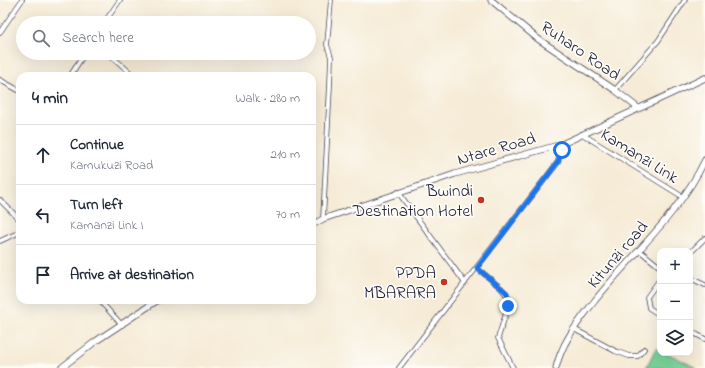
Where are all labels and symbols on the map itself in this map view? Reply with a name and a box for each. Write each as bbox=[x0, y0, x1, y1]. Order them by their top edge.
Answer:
street label: Ruharo Road bbox=[535, 15, 626, 87]
street label: Kamanzi Link bbox=[595, 122, 684, 190]
street label: Ntare Road bbox=[454, 126, 539, 173]
route start bbox=[553, 141, 571, 159]
place label: Bwindi Destination Hotel bbox=[352, 179, 473, 224]
marker: Bwindi Destination Hotel bbox=[476, 195, 486, 205]
street label: Kitunzi road bbox=[582, 215, 655, 294]
place label: PPDA MBARARA bbox=[364, 261, 436, 306]
marker: PPDA MBARARA bbox=[439, 277, 449, 287]
route end bbox=[499, 297, 517, 315]

